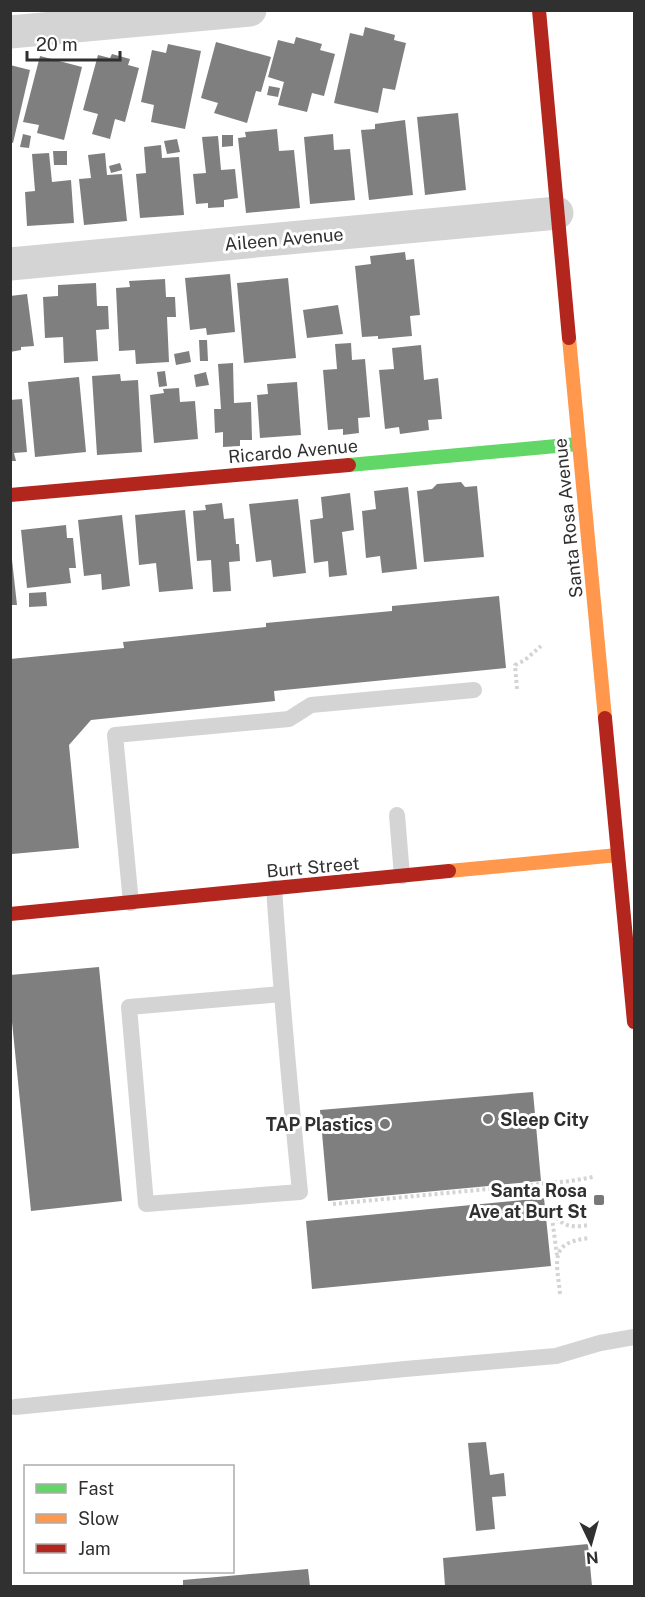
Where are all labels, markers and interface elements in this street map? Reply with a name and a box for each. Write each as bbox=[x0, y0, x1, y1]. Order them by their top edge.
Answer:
scale bar bbox=[27, 24, 120, 62]
text: 20 m bbox=[36, 34, 78, 55]
street label: Aileen Avenue bbox=[224, 223, 344, 255]
street label: Ricardo Avenue bbox=[227, 435, 359, 467]
street label: Santa Rosa Avenue bbox=[549, 437, 587, 599]
street label: Burt Street bbox=[266, 852, 360, 882]
place label: Sleep City bbox=[500, 1109, 589, 1130]
marker: Sleep City bbox=[481, 1112, 495, 1126]
place label: TAP Plastics bbox=[266, 1114, 373, 1135]
marker: TAP Plastics bbox=[378, 1117, 392, 1131]
place label: Santa Rosa Ave at Burt St bbox=[469, 1180, 587, 1222]
marker: Santa Rosa Ave at Burt St bbox=[592, 1193, 606, 1207]
legend bbox=[24, 1465, 234, 1573]
text: Fast bbox=[78, 1478, 114, 1499]
text: Slow bbox=[78, 1508, 119, 1529]
north arrow bbox=[561, 1513, 621, 1573]
text: Jam bbox=[78, 1538, 111, 1559]
text: N bbox=[585, 1547, 599, 1567]

